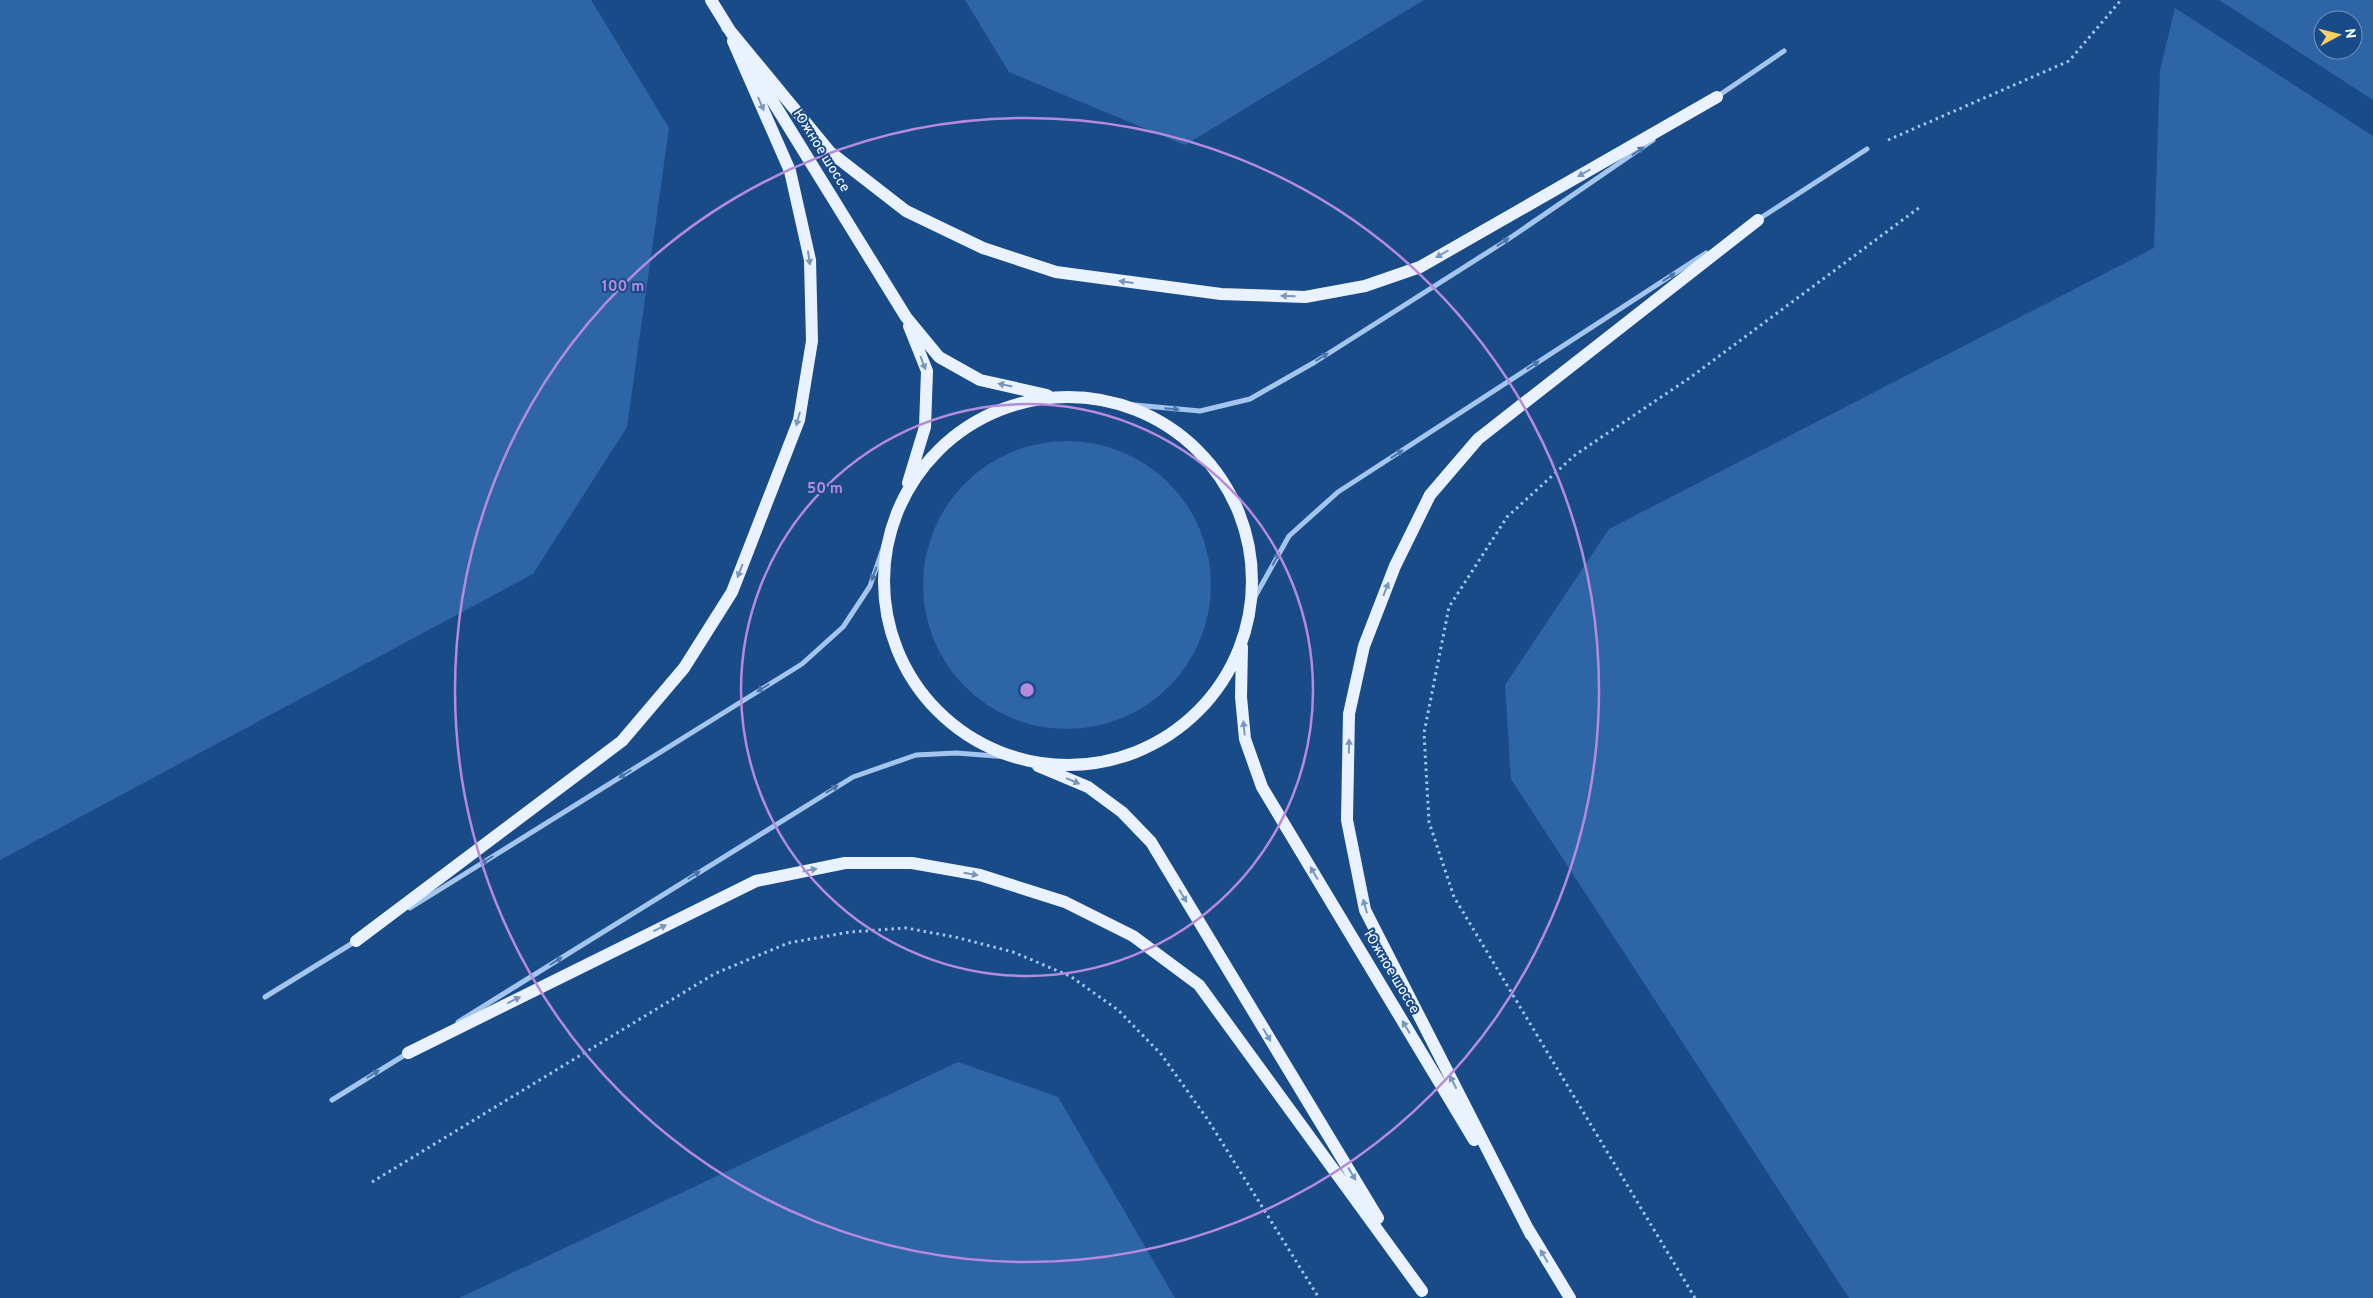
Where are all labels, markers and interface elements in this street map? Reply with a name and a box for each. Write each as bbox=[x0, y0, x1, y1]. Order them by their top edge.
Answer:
north arrow bbox=[2313, 10, 2363, 60]
text: N bbox=[2340, 28, 2358, 40]
one-way arrow bbox=[757, 97, 765, 111]
street label: Южное шоссе bbox=[789, 106, 853, 196]
one-way arrow bbox=[1631, 146, 1645, 155]
one-way arrow bbox=[1576, 169, 1591, 177]
one-way arrow bbox=[1497, 237, 1510, 246]
one-way arrow bbox=[1436, 249, 1449, 258]
one-way arrow bbox=[805, 250, 813, 266]
one-way arrow bbox=[1663, 272, 1676, 282]
text: 100 m bbox=[602, 278, 644, 297]
one-way arrow bbox=[1118, 278, 1134, 286]
one-way arrow bbox=[1279, 292, 1295, 300]
one-way arrow bbox=[1316, 352, 1329, 362]
one-way arrow bbox=[920, 355, 927, 370]
one-way arrow bbox=[1526, 361, 1540, 370]
one-way arrow bbox=[998, 381, 1013, 389]
one-way arrow bbox=[1165, 405, 1181, 413]
one-way arrow bbox=[794, 412, 802, 427]
one-way arrow bbox=[1390, 449, 1403, 458]
text: 50 m bbox=[807, 480, 843, 499]
one-way arrow bbox=[1272, 552, 1280, 567]
one-way arrow bbox=[736, 564, 744, 579]
one-way arrow bbox=[870, 567, 877, 582]
one-way arrow bbox=[1382, 581, 1390, 596]
centre of rings bbox=[1018, 681, 1036, 699]
one-way arrow bbox=[756, 684, 769, 693]
one-way arrow bbox=[1240, 719, 1248, 735]
one-way arrow bbox=[1345, 737, 1353, 753]
one-way arrow bbox=[618, 769, 631, 779]
one-way arrow bbox=[1066, 778, 1080, 786]
one-way arrow bbox=[825, 785, 839, 794]
one-way arrow bbox=[480, 855, 493, 864]
one-way arrow bbox=[803, 866, 819, 874]
one-way arrow bbox=[1309, 866, 1318, 879]
one-way arrow bbox=[963, 870, 979, 878]
one-way arrow bbox=[687, 871, 701, 880]
one-way arrow bbox=[1179, 890, 1188, 903]
one-way arrow bbox=[1361, 898, 1369, 914]
one-way arrow bbox=[653, 924, 667, 932]
street label: Южное шоссе bbox=[1359, 927, 1423, 1017]
one-way arrow bbox=[549, 956, 563, 966]
one-way arrow bbox=[507, 996, 521, 1004]
one-way arrow bbox=[1402, 1021, 1411, 1034]
one-way arrow bbox=[1263, 1029, 1272, 1042]
one-way arrow bbox=[367, 1070, 380, 1079]
one-way arrow bbox=[1449, 1075, 1457, 1090]
one-way arrow bbox=[1347, 1168, 1356, 1181]
one-way arrow bbox=[1540, 1250, 1549, 1263]

